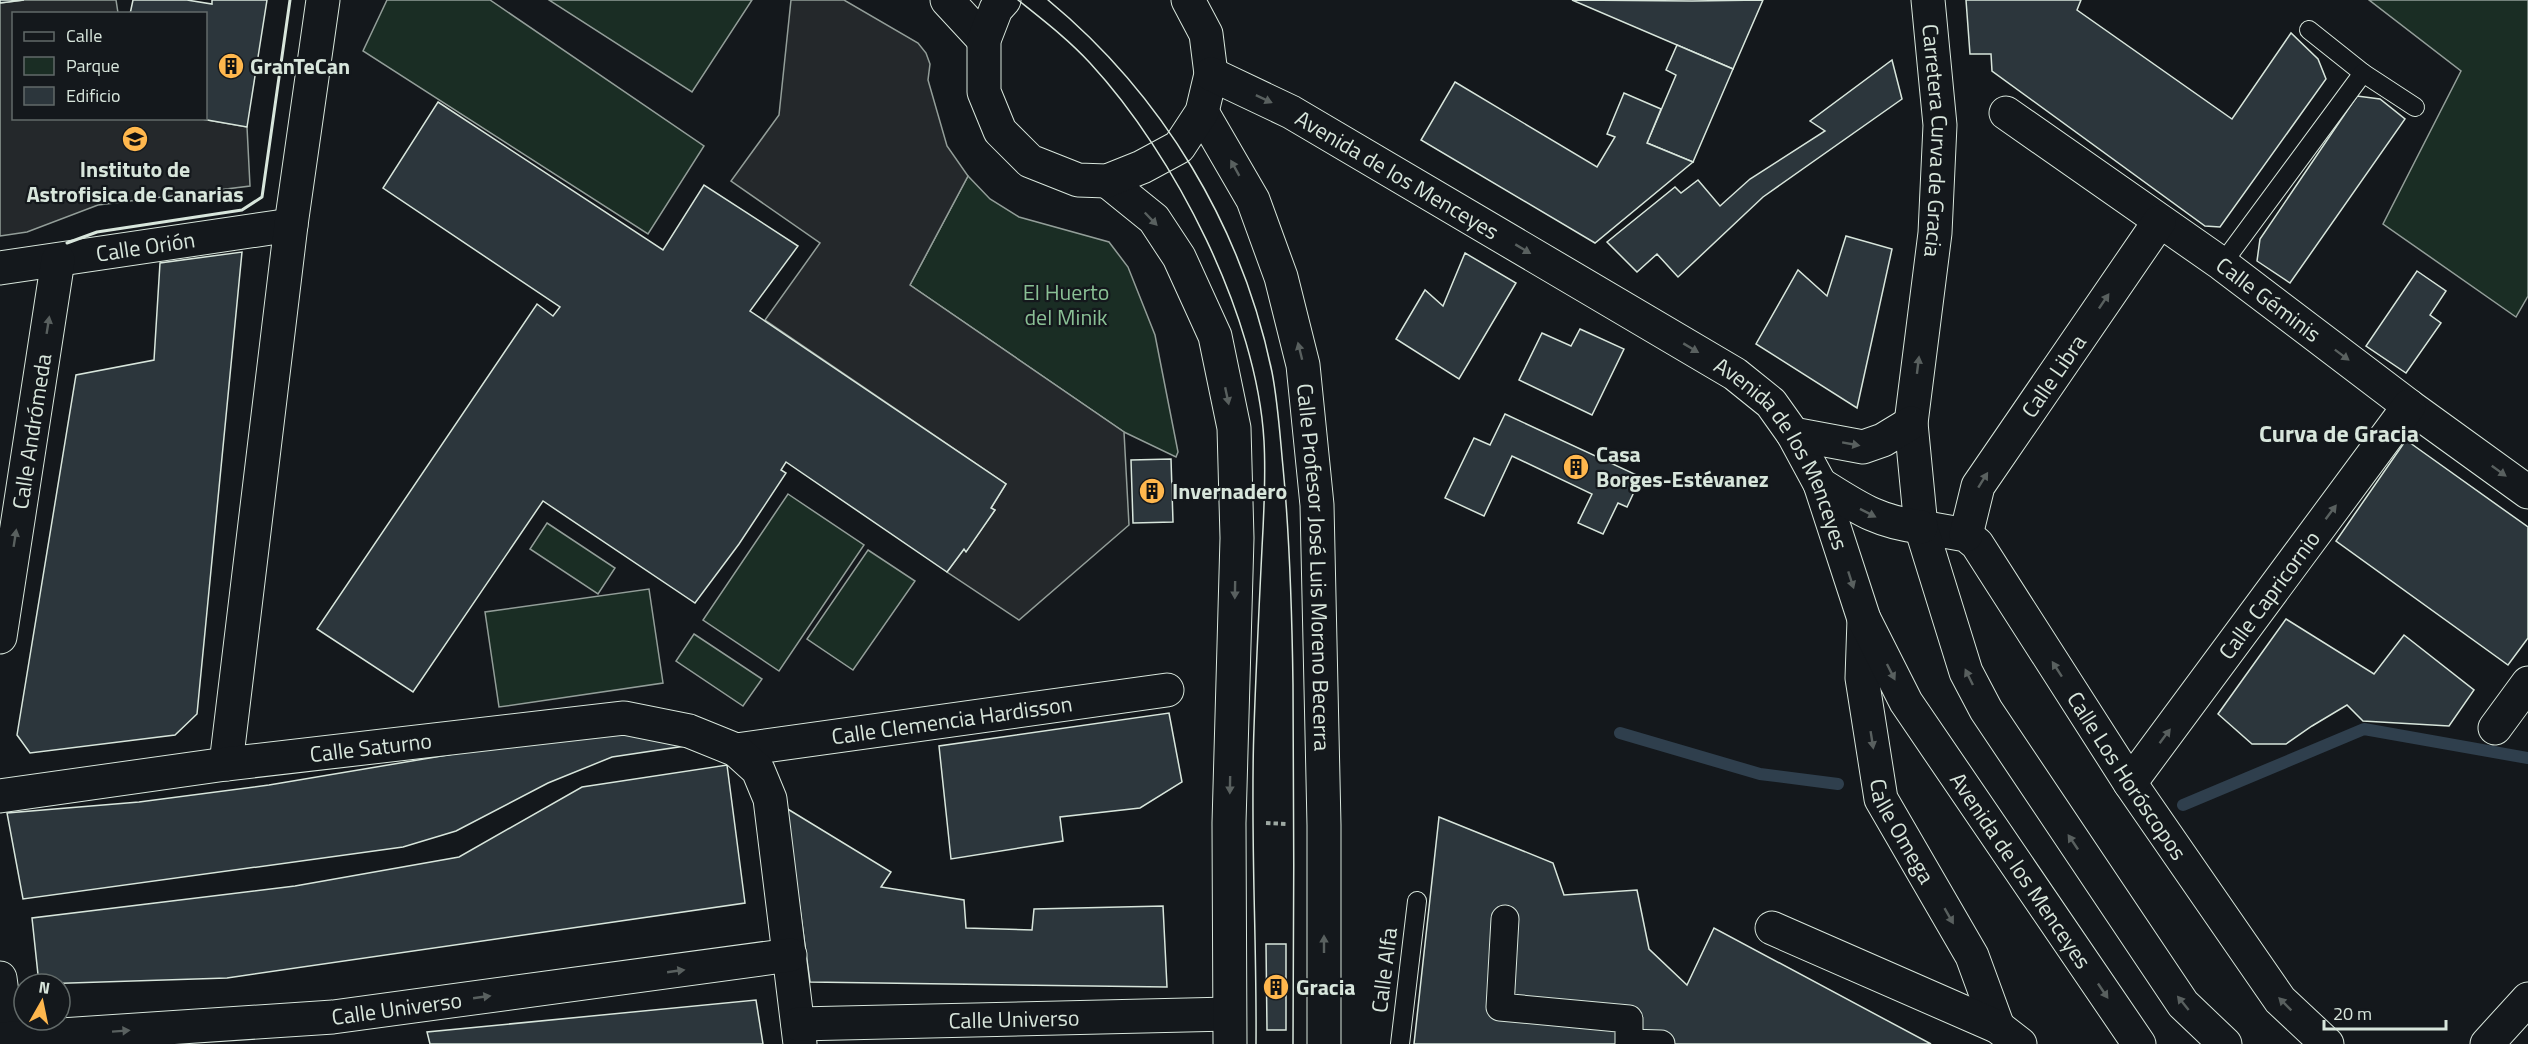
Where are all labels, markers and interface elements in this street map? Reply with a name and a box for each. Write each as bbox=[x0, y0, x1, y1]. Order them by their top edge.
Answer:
legend bbox=[12, 12, 207, 120]
text: Calle bbox=[66, 22, 102, 49]
street label: Carretera Curva de Gracia bbox=[1913, 22, 1957, 259]
place label: GranTeCan bbox=[250, 49, 350, 83]
building icon: GranTeCan bbox=[216, 51, 246, 81]
text: Parque bbox=[66, 52, 120, 79]
text: Edificio bbox=[66, 82, 120, 109]
one-way arrow bbox=[1255, 94, 1272, 103]
street label: Avenida de los Menceyes bbox=[1289, 101, 1506, 248]
school or university icon: Instituto de Astrofisica de Canarias bbox=[120, 124, 150, 154]
place label: Instituto de Astrofisica de Canarias bbox=[26, 152, 244, 211]
one-way arrow bbox=[1230, 159, 1240, 176]
one-way arrow bbox=[1144, 211, 1158, 225]
street label: Calle Orión bbox=[94, 222, 197, 271]
one-way arrow bbox=[1515, 244, 1532, 254]
street label: Calle Géminis bbox=[2209, 248, 2328, 350]
park label: El Huerto del Minik bbox=[1023, 275, 1109, 334]
one-way arrow bbox=[2098, 294, 2110, 310]
one-way arrow bbox=[43, 315, 52, 334]
street label: Calle Libra bbox=[2013, 327, 2094, 425]
one-way arrow bbox=[1294, 342, 1304, 360]
one-way arrow bbox=[1683, 343, 1700, 353]
street label: Avenida de los Menceyes bbox=[1708, 348, 1857, 554]
one-way arrow bbox=[2334, 349, 2350, 361]
street label: Calle Andrómeda bbox=[3, 351, 60, 512]
one-way arrow bbox=[1913, 356, 1922, 375]
street label: Calle Profesor José Luis Moreno Becerra bbox=[1288, 382, 1339, 751]
one-way arrow bbox=[1223, 386, 1232, 405]
district label: Curva de Gracia bbox=[2259, 415, 2419, 451]
place label: Casa Borges-Estévanez bbox=[1596, 437, 1769, 496]
one-way arrow bbox=[1841, 440, 1860, 449]
building icon: Casa Borges-Estévanez bbox=[1561, 452, 1591, 482]
one-way arrow bbox=[2490, 465, 2506, 477]
one-way arrow bbox=[1977, 472, 1988, 488]
place label: Invernadero bbox=[1172, 474, 1287, 508]
building icon: Invernadero bbox=[1137, 476, 1167, 506]
one-way arrow bbox=[2325, 504, 2337, 520]
one-way arrow bbox=[1860, 508, 1877, 518]
street label: Calle Capricornio bbox=[2210, 523, 2328, 667]
one-way arrow bbox=[11, 528, 20, 547]
one-way arrow bbox=[1847, 571, 1857, 589]
one-way arrow bbox=[1231, 580, 1240, 599]
one-way arrow bbox=[2051, 662, 2063, 678]
one-way arrow bbox=[1886, 663, 1895, 680]
one-way arrow bbox=[1965, 669, 1974, 686]
street label: Calle Los Horóscopos bbox=[2059, 685, 2195, 867]
street label: Calle Clemencia Hardisson bbox=[829, 686, 1074, 754]
street label: Calle Saturno bbox=[308, 723, 434, 771]
one-way arrow bbox=[2158, 728, 2170, 743]
one-way arrow bbox=[1867, 731, 1876, 750]
street label: Avenida de los Menceyes bbox=[1942, 765, 2100, 976]
one-way arrow bbox=[1226, 775, 1235, 794]
street label: Calle Omega bbox=[1861, 776, 1943, 890]
one-way arrow bbox=[2068, 834, 2079, 850]
one-way arrow bbox=[1943, 908, 1954, 924]
street label: Calle Alfa bbox=[1362, 925, 1406, 1015]
one-way arrow bbox=[1319, 934, 1329, 953]
one-way arrow bbox=[666, 966, 685, 975]
place label: Gracia bbox=[1296, 970, 1356, 1004]
north arrow bbox=[12, 972, 72, 1032]
building icon: Gracia bbox=[1261, 972, 1291, 1002]
text: N bbox=[37, 974, 52, 1000]
street label: Calle Universo bbox=[330, 983, 464, 1034]
one-way arrow bbox=[2097, 983, 2109, 999]
one-way arrow bbox=[473, 992, 492, 1002]
scale bar bbox=[2324, 993, 2446, 1031]
one-way arrow bbox=[2177, 995, 2190, 1011]
one-way arrow bbox=[2278, 998, 2292, 1012]
street label: Calle Universo bbox=[948, 1000, 1080, 1038]
text: 20 m bbox=[2333, 1000, 2372, 1027]
one-way arrow bbox=[112, 1027, 131, 1036]

